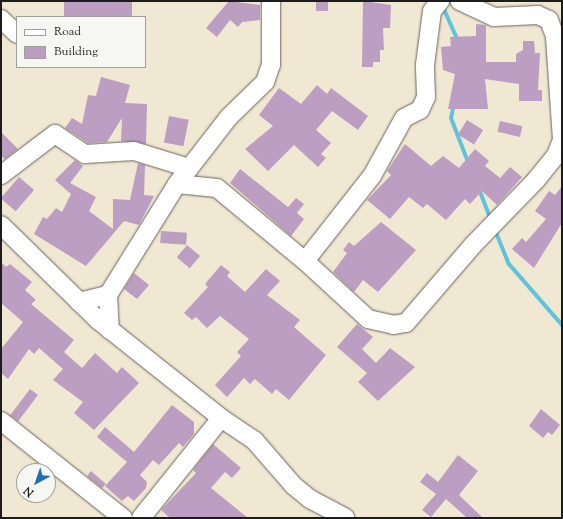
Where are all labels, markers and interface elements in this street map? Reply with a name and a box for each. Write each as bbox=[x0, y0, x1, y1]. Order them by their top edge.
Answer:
legend bbox=[16, 16, 146, 68]
text: Road bbox=[54, 23, 81, 41]
text: Building bbox=[54, 43, 98, 61]
north arrow bbox=[16, 463, 56, 503]
text: N bbox=[20, 482, 37, 500]

